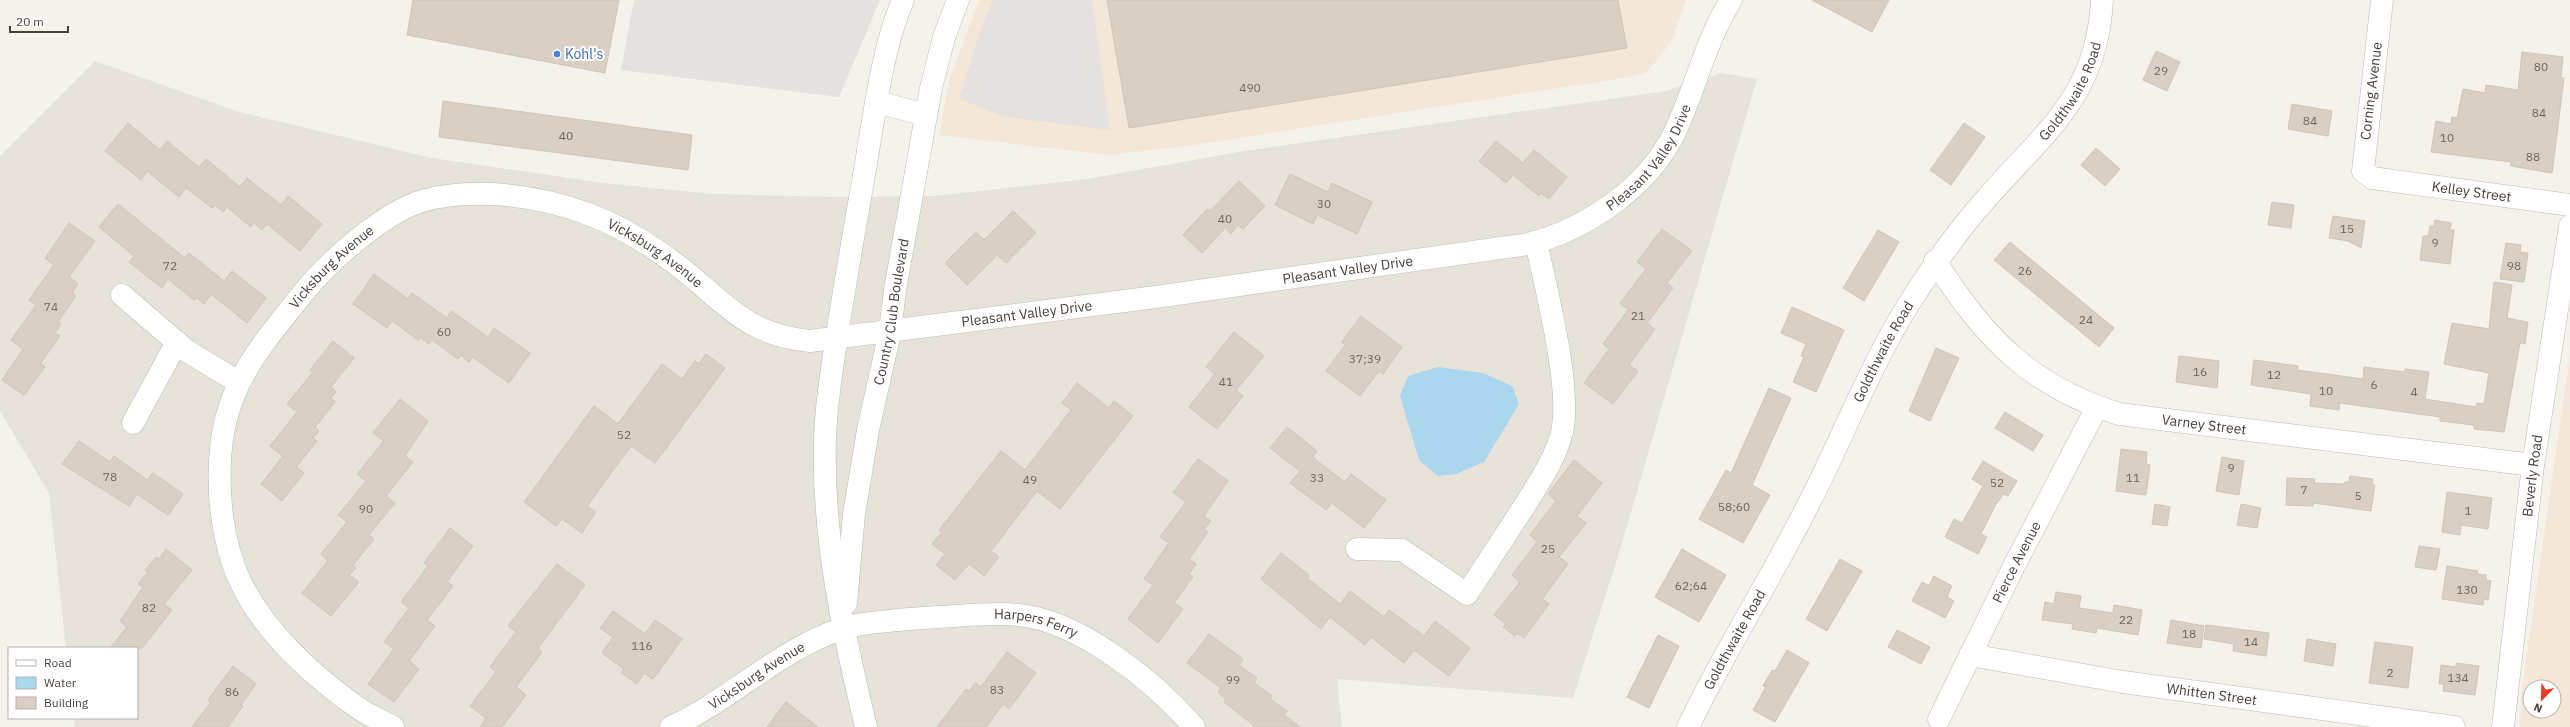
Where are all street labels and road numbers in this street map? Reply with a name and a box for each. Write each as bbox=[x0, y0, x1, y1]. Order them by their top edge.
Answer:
street label: Goldthwaite Road bbox=[2035, 40, 2105, 144]
street label: Corning Avenue bbox=[2356, 41, 2386, 141]
street label: Pleasant Valley Drive bbox=[1602, 101, 1695, 215]
street label: Kelley Street bbox=[2431, 177, 2513, 206]
street label: Vicksburg Avenue bbox=[604, 214, 707, 292]
street label: Vicksburg Avenue bbox=[285, 221, 378, 312]
street label: Country Club Boulevard bbox=[869, 237, 913, 387]
street label: Pleasant Valley Drive bbox=[1281, 251, 1415, 288]
street label: Pleasant Valley Drive bbox=[960, 296, 1093, 331]
street label: Goldthwaite Road bbox=[1849, 298, 1917, 405]
street label: Varney Street bbox=[2161, 410, 2248, 439]
street label: Beverly Road bbox=[2518, 433, 2547, 518]
street label: Pierce Avenue bbox=[1988, 518, 2045, 606]
street label: Goldthwaite Road bbox=[1699, 586, 1770, 693]
street label: Harpers Ferry bbox=[994, 605, 1081, 642]
street label: Vicksburg Avenue bbox=[705, 637, 808, 713]
street label: Whitten Street bbox=[2166, 679, 2258, 709]

